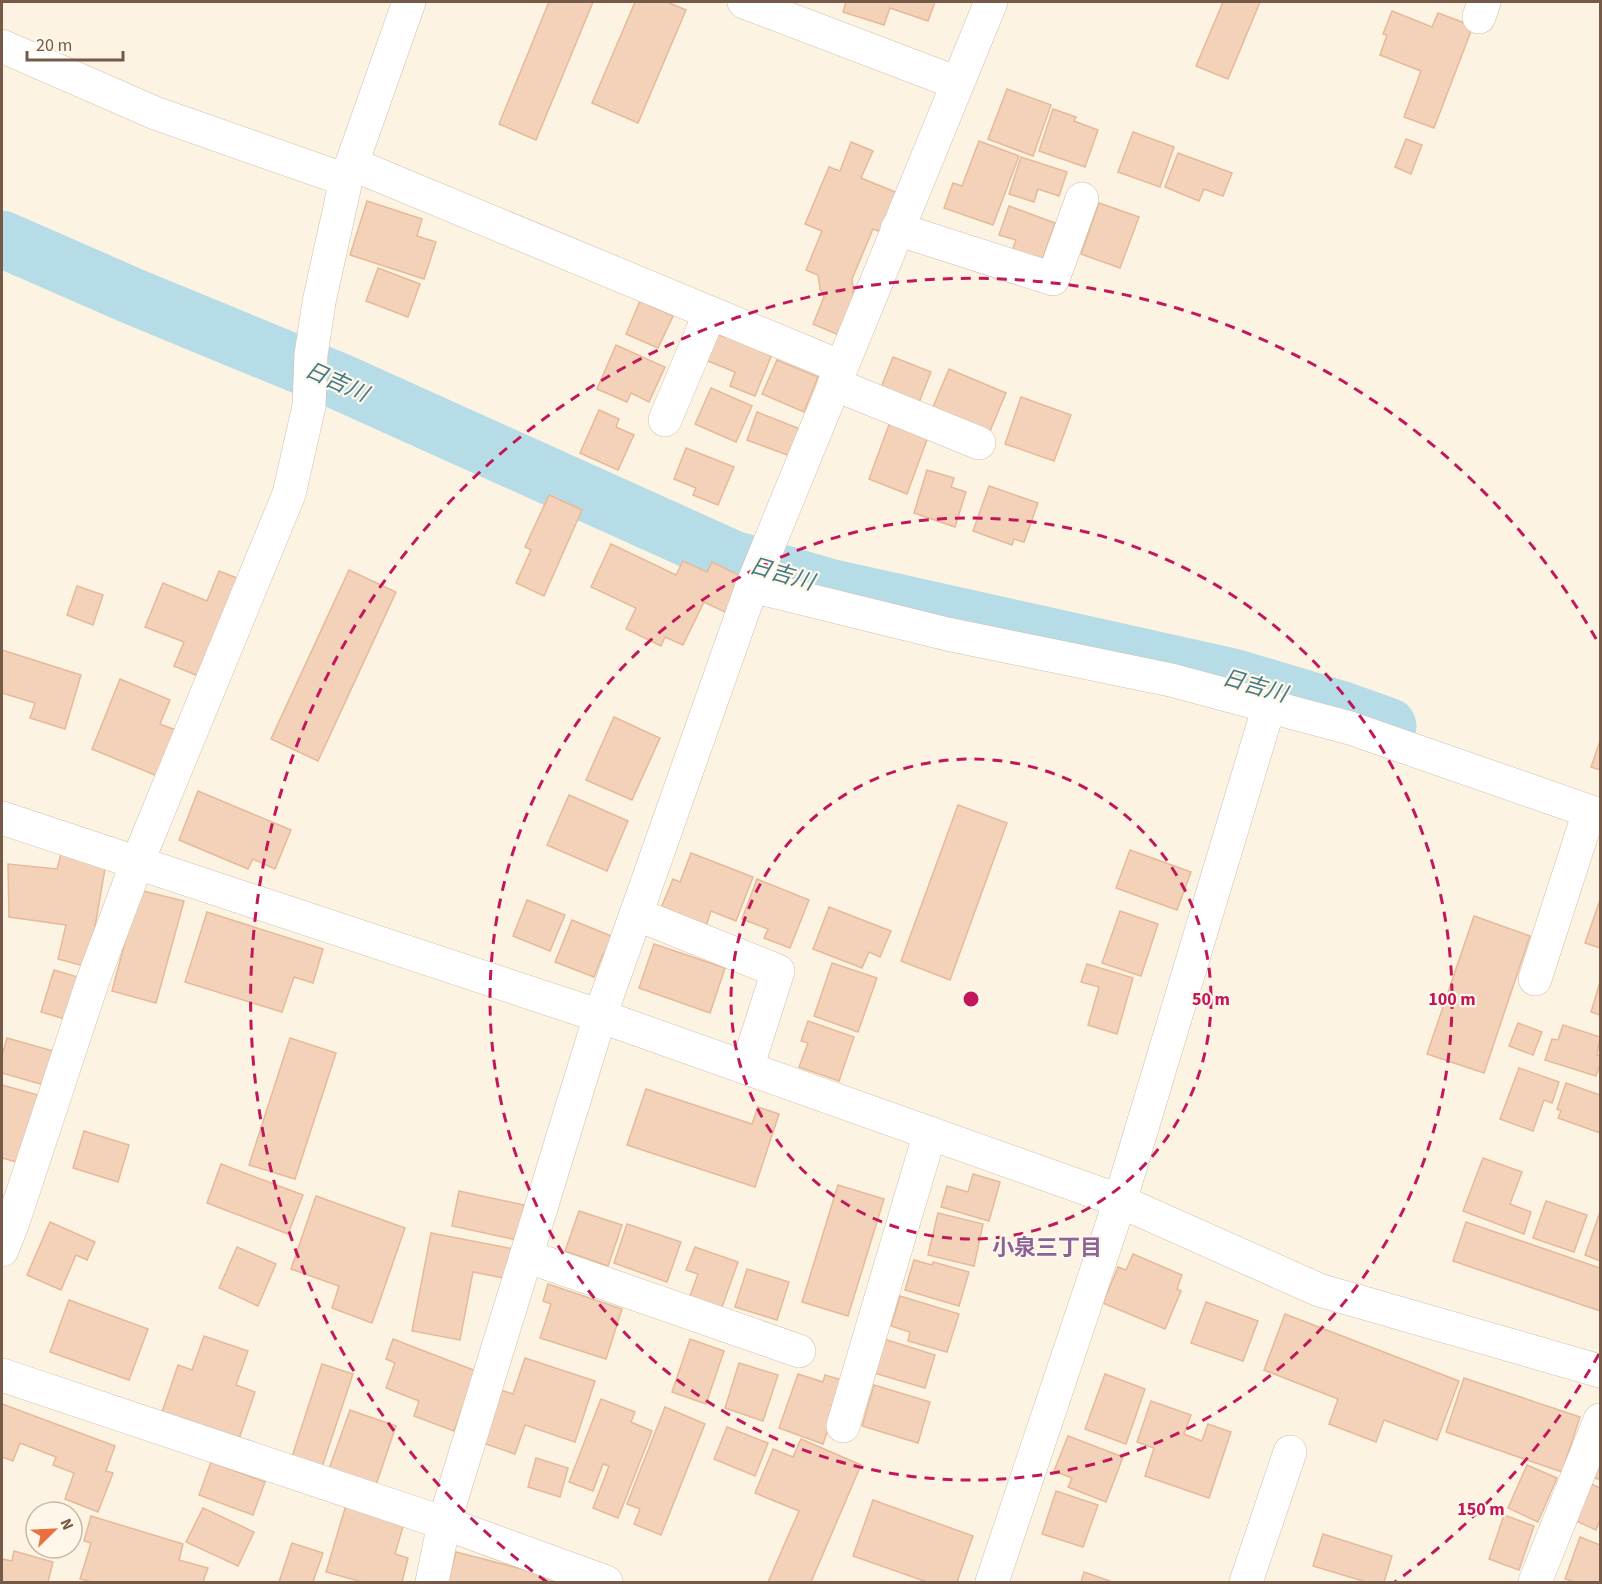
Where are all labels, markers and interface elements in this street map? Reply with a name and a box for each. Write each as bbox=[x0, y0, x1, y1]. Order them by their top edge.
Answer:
scale bar bbox=[27, 24, 123, 62]
text: 20 m bbox=[36, 33, 72, 58]
water label: 日吉川 bbox=[300, 354, 375, 411]
water label: 日吉川 bbox=[746, 549, 820, 599]
water label: 日吉川 bbox=[1219, 661, 1293, 711]
text: 50 m bbox=[1192, 987, 1230, 1012]
text: 100 m bbox=[1428, 987, 1476, 1012]
centre of rings bbox=[961, 989, 981, 1009]
district label: 小泉三丁目 bbox=[992, 1232, 1102, 1264]
text: 150 m bbox=[1457, 1497, 1505, 1522]
north arrow bbox=[24, 1500, 84, 1560]
text: N bbox=[55, 1515, 79, 1534]

